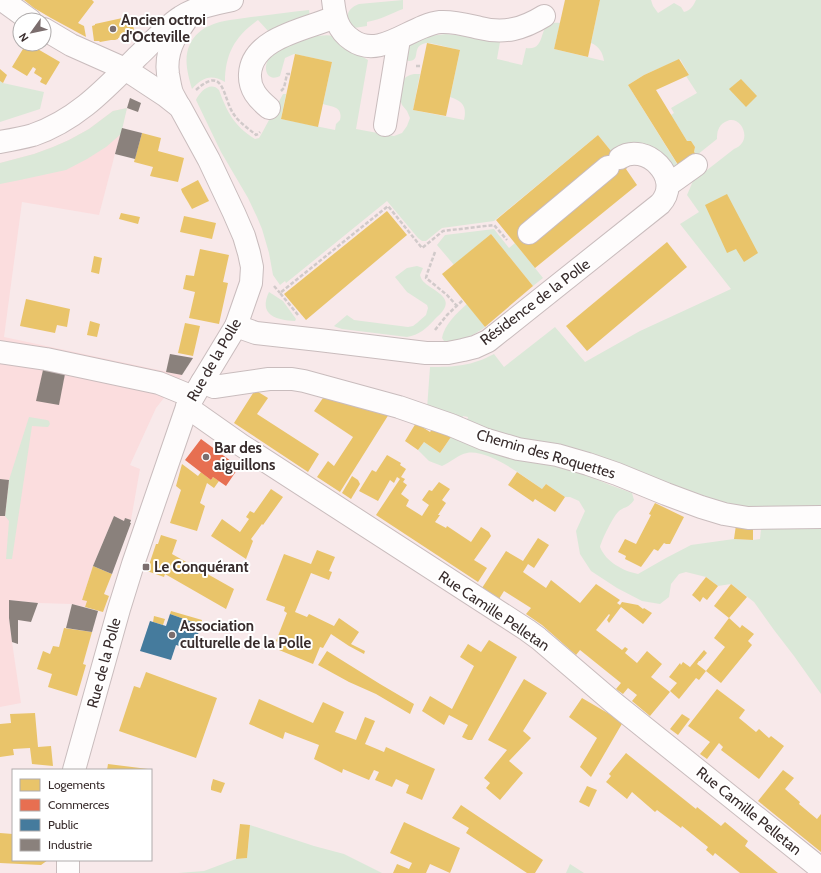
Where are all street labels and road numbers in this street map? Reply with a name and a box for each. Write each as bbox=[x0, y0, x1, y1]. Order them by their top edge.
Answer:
street label: Résidence de la Polle bbox=[477, 255, 594, 349]
street label: Rue de la Polle bbox=[183, 315, 245, 405]
street label: Chemin des Roquettes bbox=[475, 426, 617, 482]
street label: Rue Camille Pelletan bbox=[435, 567, 553, 655]
street label: Rue de la Polle bbox=[83, 616, 125, 710]
street label: Rue Camille Pelletan bbox=[693, 763, 805, 859]

